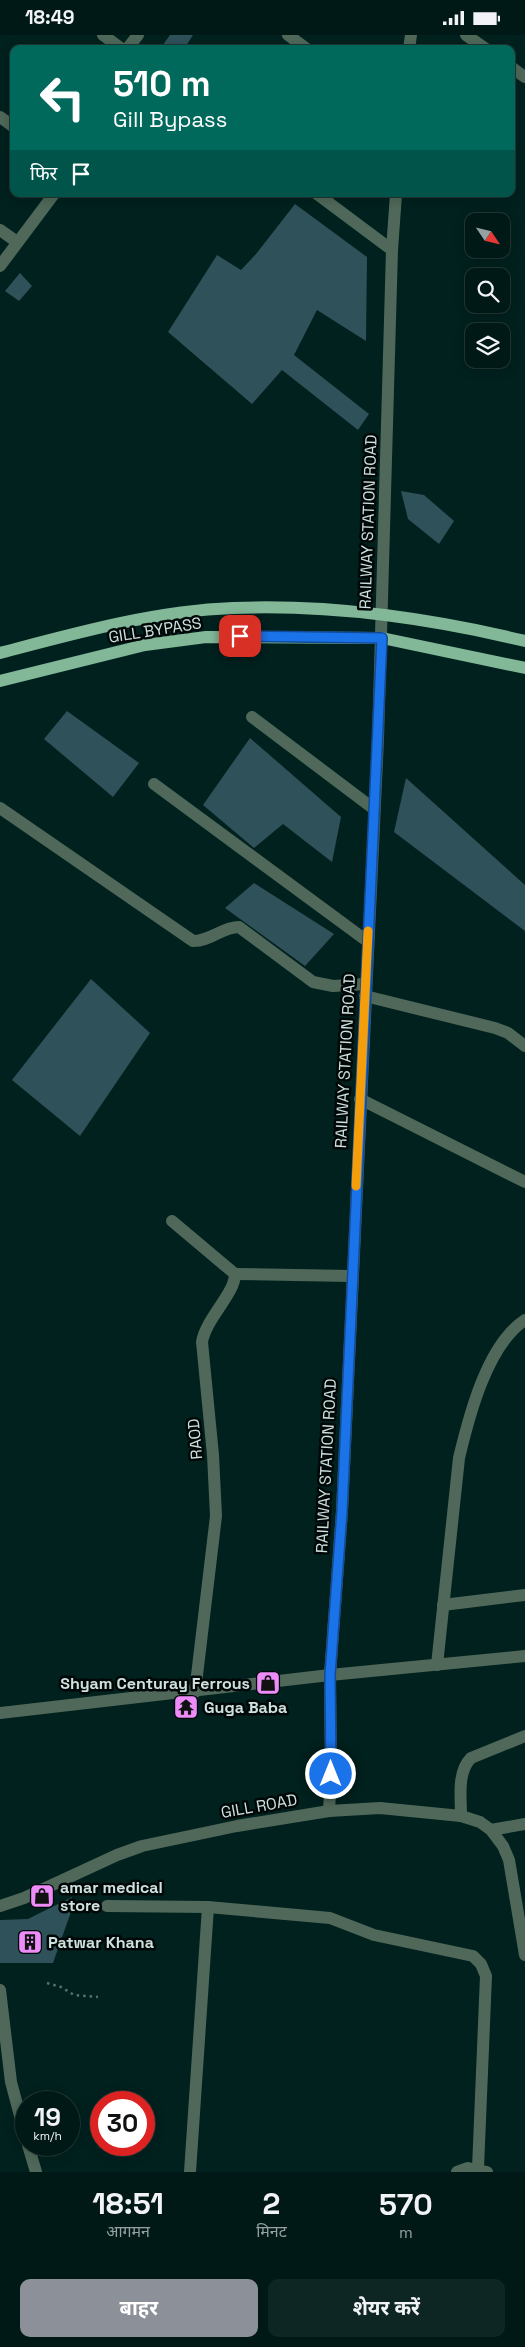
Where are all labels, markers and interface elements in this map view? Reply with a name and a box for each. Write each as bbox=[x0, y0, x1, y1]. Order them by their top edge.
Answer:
text: 18:49 bbox=[25, 5, 74, 30]
text: 510 m bbox=[113, 62, 211, 106]
icon: left bbox=[30, 65, 95, 130]
text: Gill Bypass bbox=[113, 105, 227, 133]
icon: arrive bbox=[67, 160, 95, 188]
text: फिर bbox=[30, 161, 57, 186]
north arrow bbox=[465, 213, 510, 257]
map controls bbox=[465, 213, 510, 368]
button: search bbox=[465, 268, 510, 313]
button: layers bbox=[465, 323, 510, 368]
street label: RAILWAY STATION ROAD bbox=[354, 434, 382, 610]
street label: GILL BYPASS bbox=[107, 612, 203, 648]
pin bbox=[219, 615, 261, 657]
icon: arrive bbox=[226, 622, 254, 650]
street label: RAILWAY STATION ROAD bbox=[330, 973, 360, 1149]
street label: RAILWAY STATION ROAD bbox=[311, 1378, 341, 1554]
street label: RAOD bbox=[183, 1418, 207, 1460]
shop icon: Shyam Centuray Ferrous bbox=[255, 1670, 281, 1696]
place label: Shyam Centuray Ferrous bbox=[60, 1673, 250, 1694]
temple icon: Guga Baba bbox=[173, 1694, 199, 1720]
place label: Guga Baba bbox=[204, 1697, 287, 1718]
position arrow bbox=[304, 1747, 356, 1799]
street label: GILL ROAD bbox=[219, 1789, 299, 1823]
place label: amar medical store bbox=[60, 1877, 163, 1916]
shop icon: amar medical store bbox=[29, 1883, 55, 1909]
building icon: Patwar Khana bbox=[17, 1929, 43, 1955]
place label: Patwar Khana bbox=[48, 1932, 154, 1953]
speed limit sign: 30 bbox=[90, 2091, 155, 2156]
text: 19 bbox=[34, 2101, 61, 2133]
text: km/h bbox=[33, 2128, 62, 2144]
text: 18:51 bbox=[92, 2184, 164, 2223]
text: 2 bbox=[263, 2184, 280, 2223]
text: 570 bbox=[379, 2185, 433, 2224]
text: आगमन bbox=[106, 2221, 150, 2242]
text: मिनट bbox=[256, 2221, 287, 2242]
text: m bbox=[399, 2222, 413, 2243]
button: बाहर bbox=[20, 2279, 258, 2337]
button: शेयर करें bbox=[268, 2279, 505, 2337]

